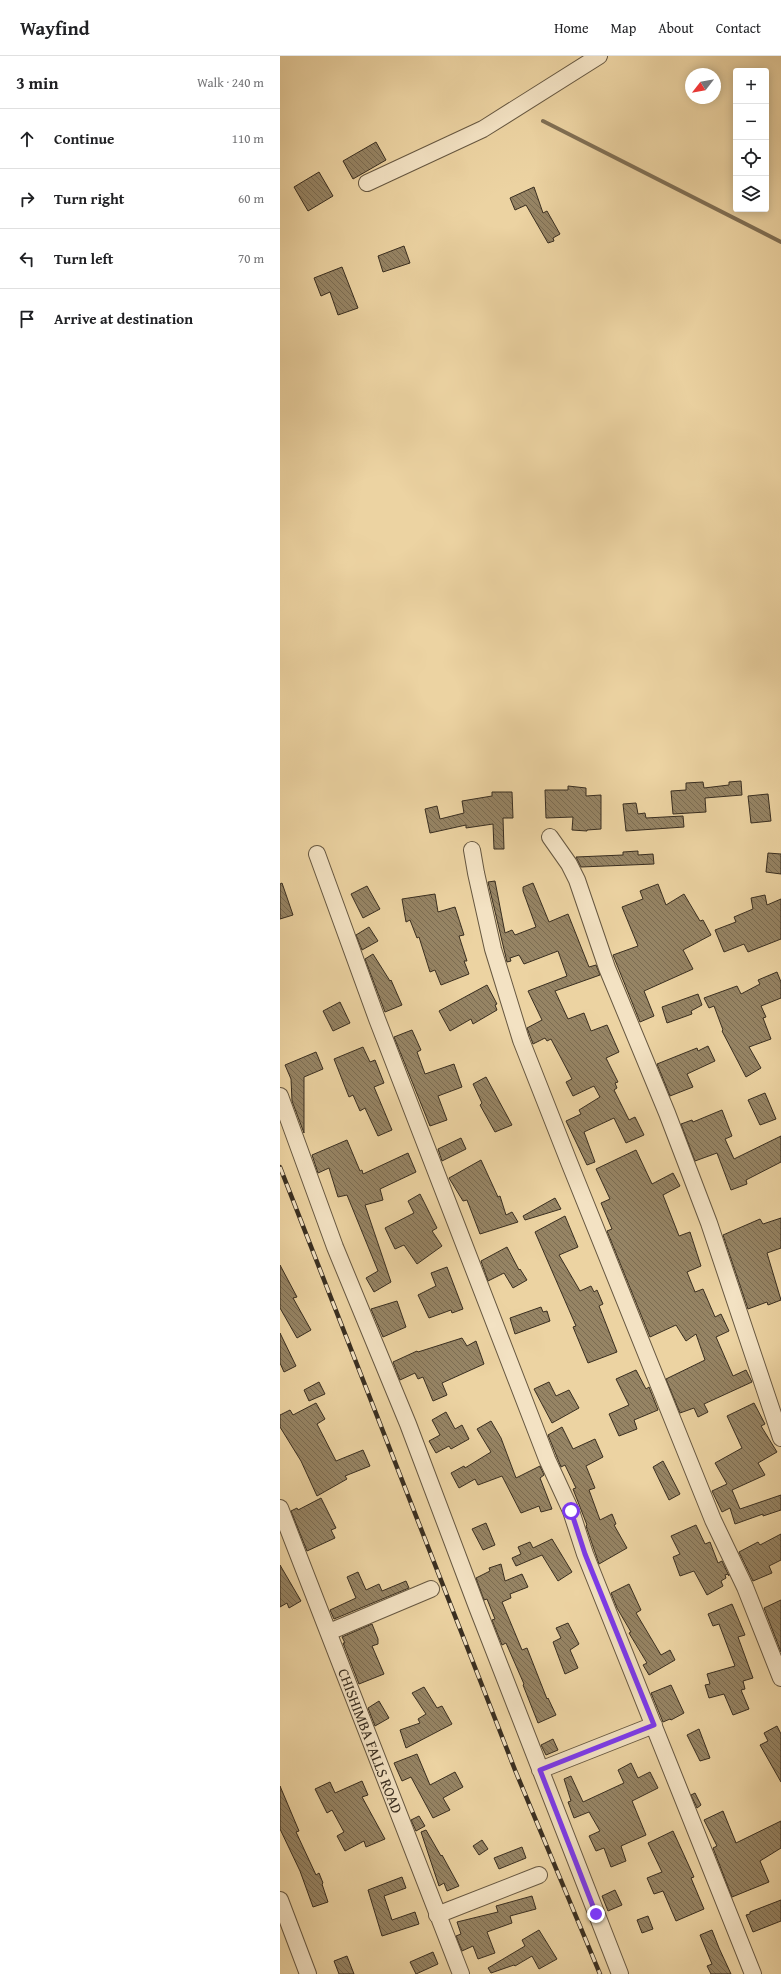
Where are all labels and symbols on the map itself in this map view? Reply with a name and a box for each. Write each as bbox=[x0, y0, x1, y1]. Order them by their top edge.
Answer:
north arrow bbox=[685, 68, 721, 104]
route start bbox=[562, 1502, 580, 1520]
street label: CHISHIMBA FALLS ROAD bbox=[333, 1665, 408, 1816]
route end bbox=[587, 1905, 605, 1923]

